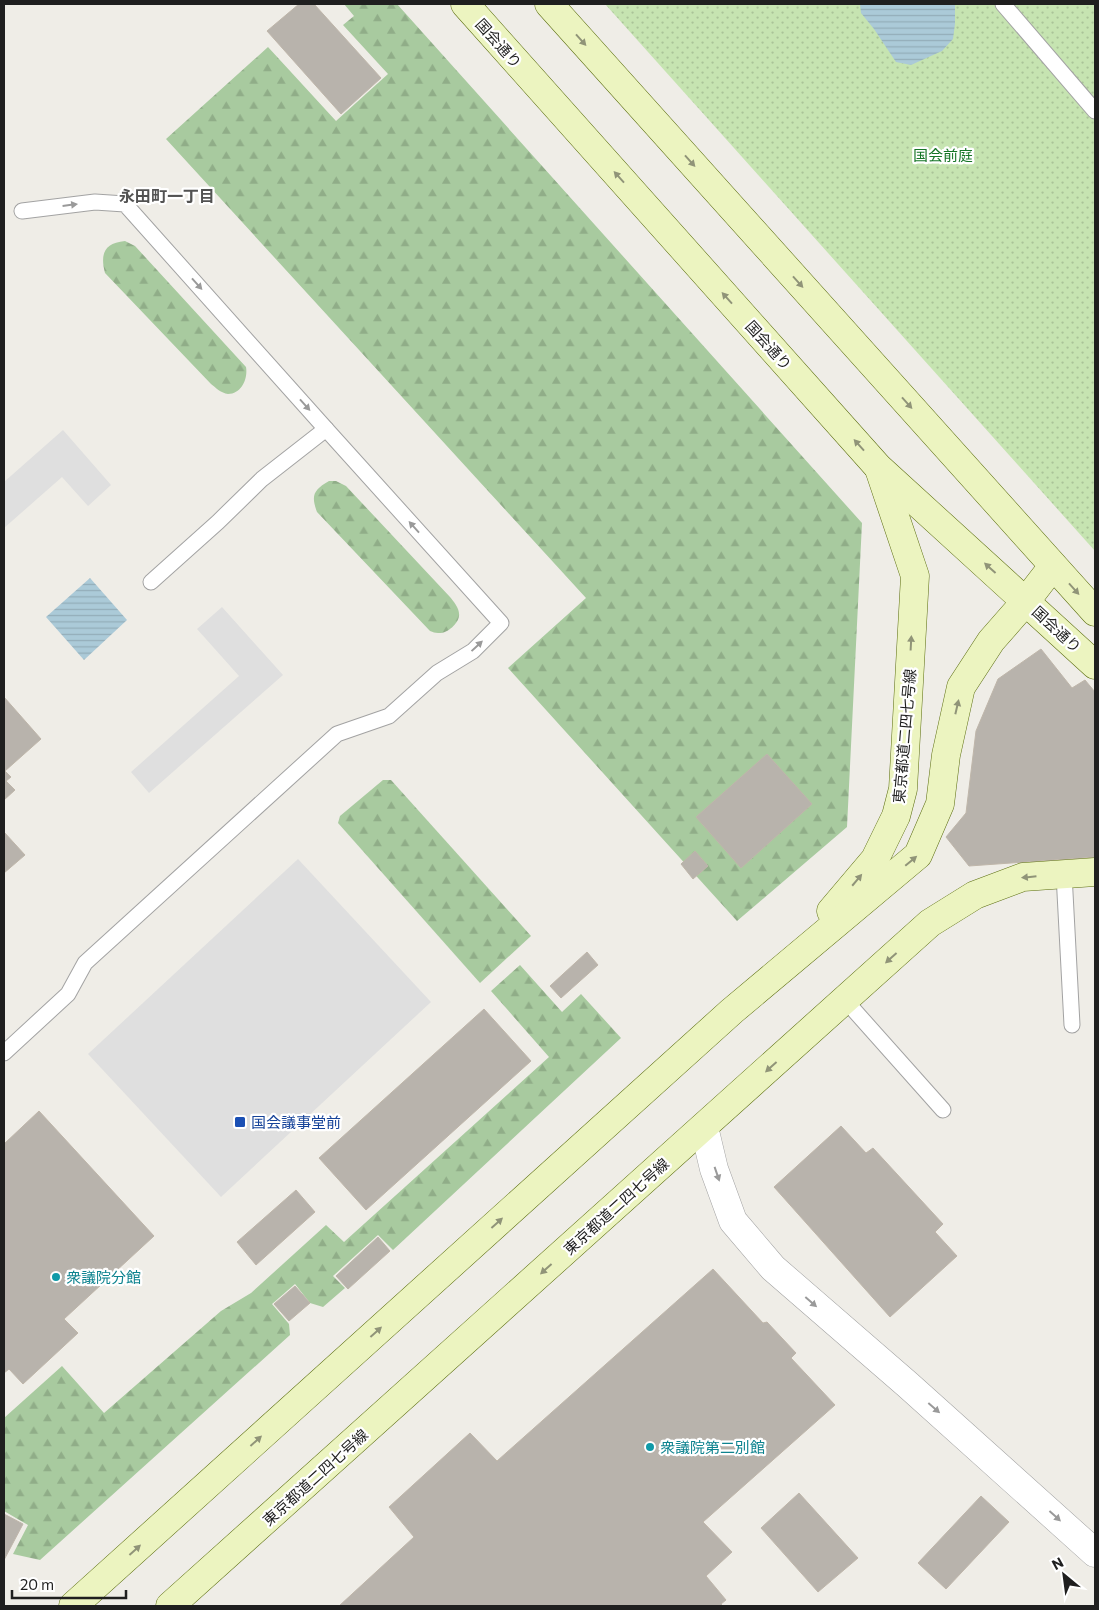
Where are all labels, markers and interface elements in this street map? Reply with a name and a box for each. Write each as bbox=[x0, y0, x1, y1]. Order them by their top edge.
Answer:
street label: 国会通り bbox=[472, 15, 526, 71]
one-way arrow bbox=[575, 34, 587, 46]
park label: 国会前庭 bbox=[913, 146, 973, 164]
one-way arrow bbox=[684, 155, 696, 167]
one-way arrow bbox=[613, 171, 625, 183]
district label: 永田町一丁目 bbox=[119, 186, 215, 205]
one-way arrow bbox=[62, 201, 78, 209]
one-way arrow bbox=[792, 275, 804, 287]
one-way arrow bbox=[191, 277, 202, 290]
one-way arrow bbox=[722, 292, 733, 304]
street label: 国会通り bbox=[742, 317, 796, 373]
one-way arrow bbox=[901, 396, 913, 408]
one-way arrow bbox=[299, 398, 311, 410]
one-way arrow bbox=[853, 439, 864, 452]
one-way arrow bbox=[408, 521, 420, 533]
one-way arrow bbox=[983, 563, 996, 574]
one-way arrow bbox=[1068, 583, 1080, 595]
street label: 国会通り bbox=[1029, 602, 1085, 656]
one-way arrow bbox=[908, 635, 916, 651]
one-way arrow bbox=[471, 640, 483, 652]
street label: 東京都道二四七号線 bbox=[889, 668, 919, 804]
one-way arrow bbox=[953, 700, 961, 715]
one-way arrow bbox=[904, 855, 917, 866]
one-way arrow bbox=[1021, 873, 1037, 881]
one-way arrow bbox=[851, 875, 863, 887]
one-way arrow bbox=[886, 952, 898, 964]
one-way arrow bbox=[765, 1061, 777, 1073]
place label: 国会議事堂前 bbox=[251, 1113, 341, 1131]
marker: 国会議事堂前 bbox=[233, 1115, 247, 1129]
street label: 東京都道二四七号線 bbox=[560, 1154, 672, 1258]
one-way arrow bbox=[713, 1167, 721, 1182]
one-way arrow bbox=[490, 1217, 502, 1229]
one-way arrow bbox=[540, 1263, 552, 1275]
place label: 衆議院分館 bbox=[66, 1268, 141, 1286]
marker: 衆議院分館 bbox=[50, 1271, 62, 1283]
one-way arrow bbox=[805, 1296, 818, 1307]
one-way arrow bbox=[370, 1326, 382, 1338]
one-way arrow bbox=[927, 1402, 939, 1414]
street label: 東京都道二四七号線 bbox=[259, 1425, 371, 1529]
one-way arrow bbox=[249, 1435, 261, 1447]
place label: 衆議院第二別館 bbox=[660, 1438, 765, 1456]
marker: 衆議院第二別館 bbox=[644, 1441, 656, 1453]
one-way arrow bbox=[1049, 1510, 1061, 1522]
one-way arrow bbox=[129, 1544, 141, 1556]
north arrow bbox=[1039, 1550, 1089, 1600]
text: N bbox=[1049, 1553, 1066, 1573]
scale bar bbox=[12, 1568, 126, 1600]
text: 20 m bbox=[20, 1575, 54, 1593]

